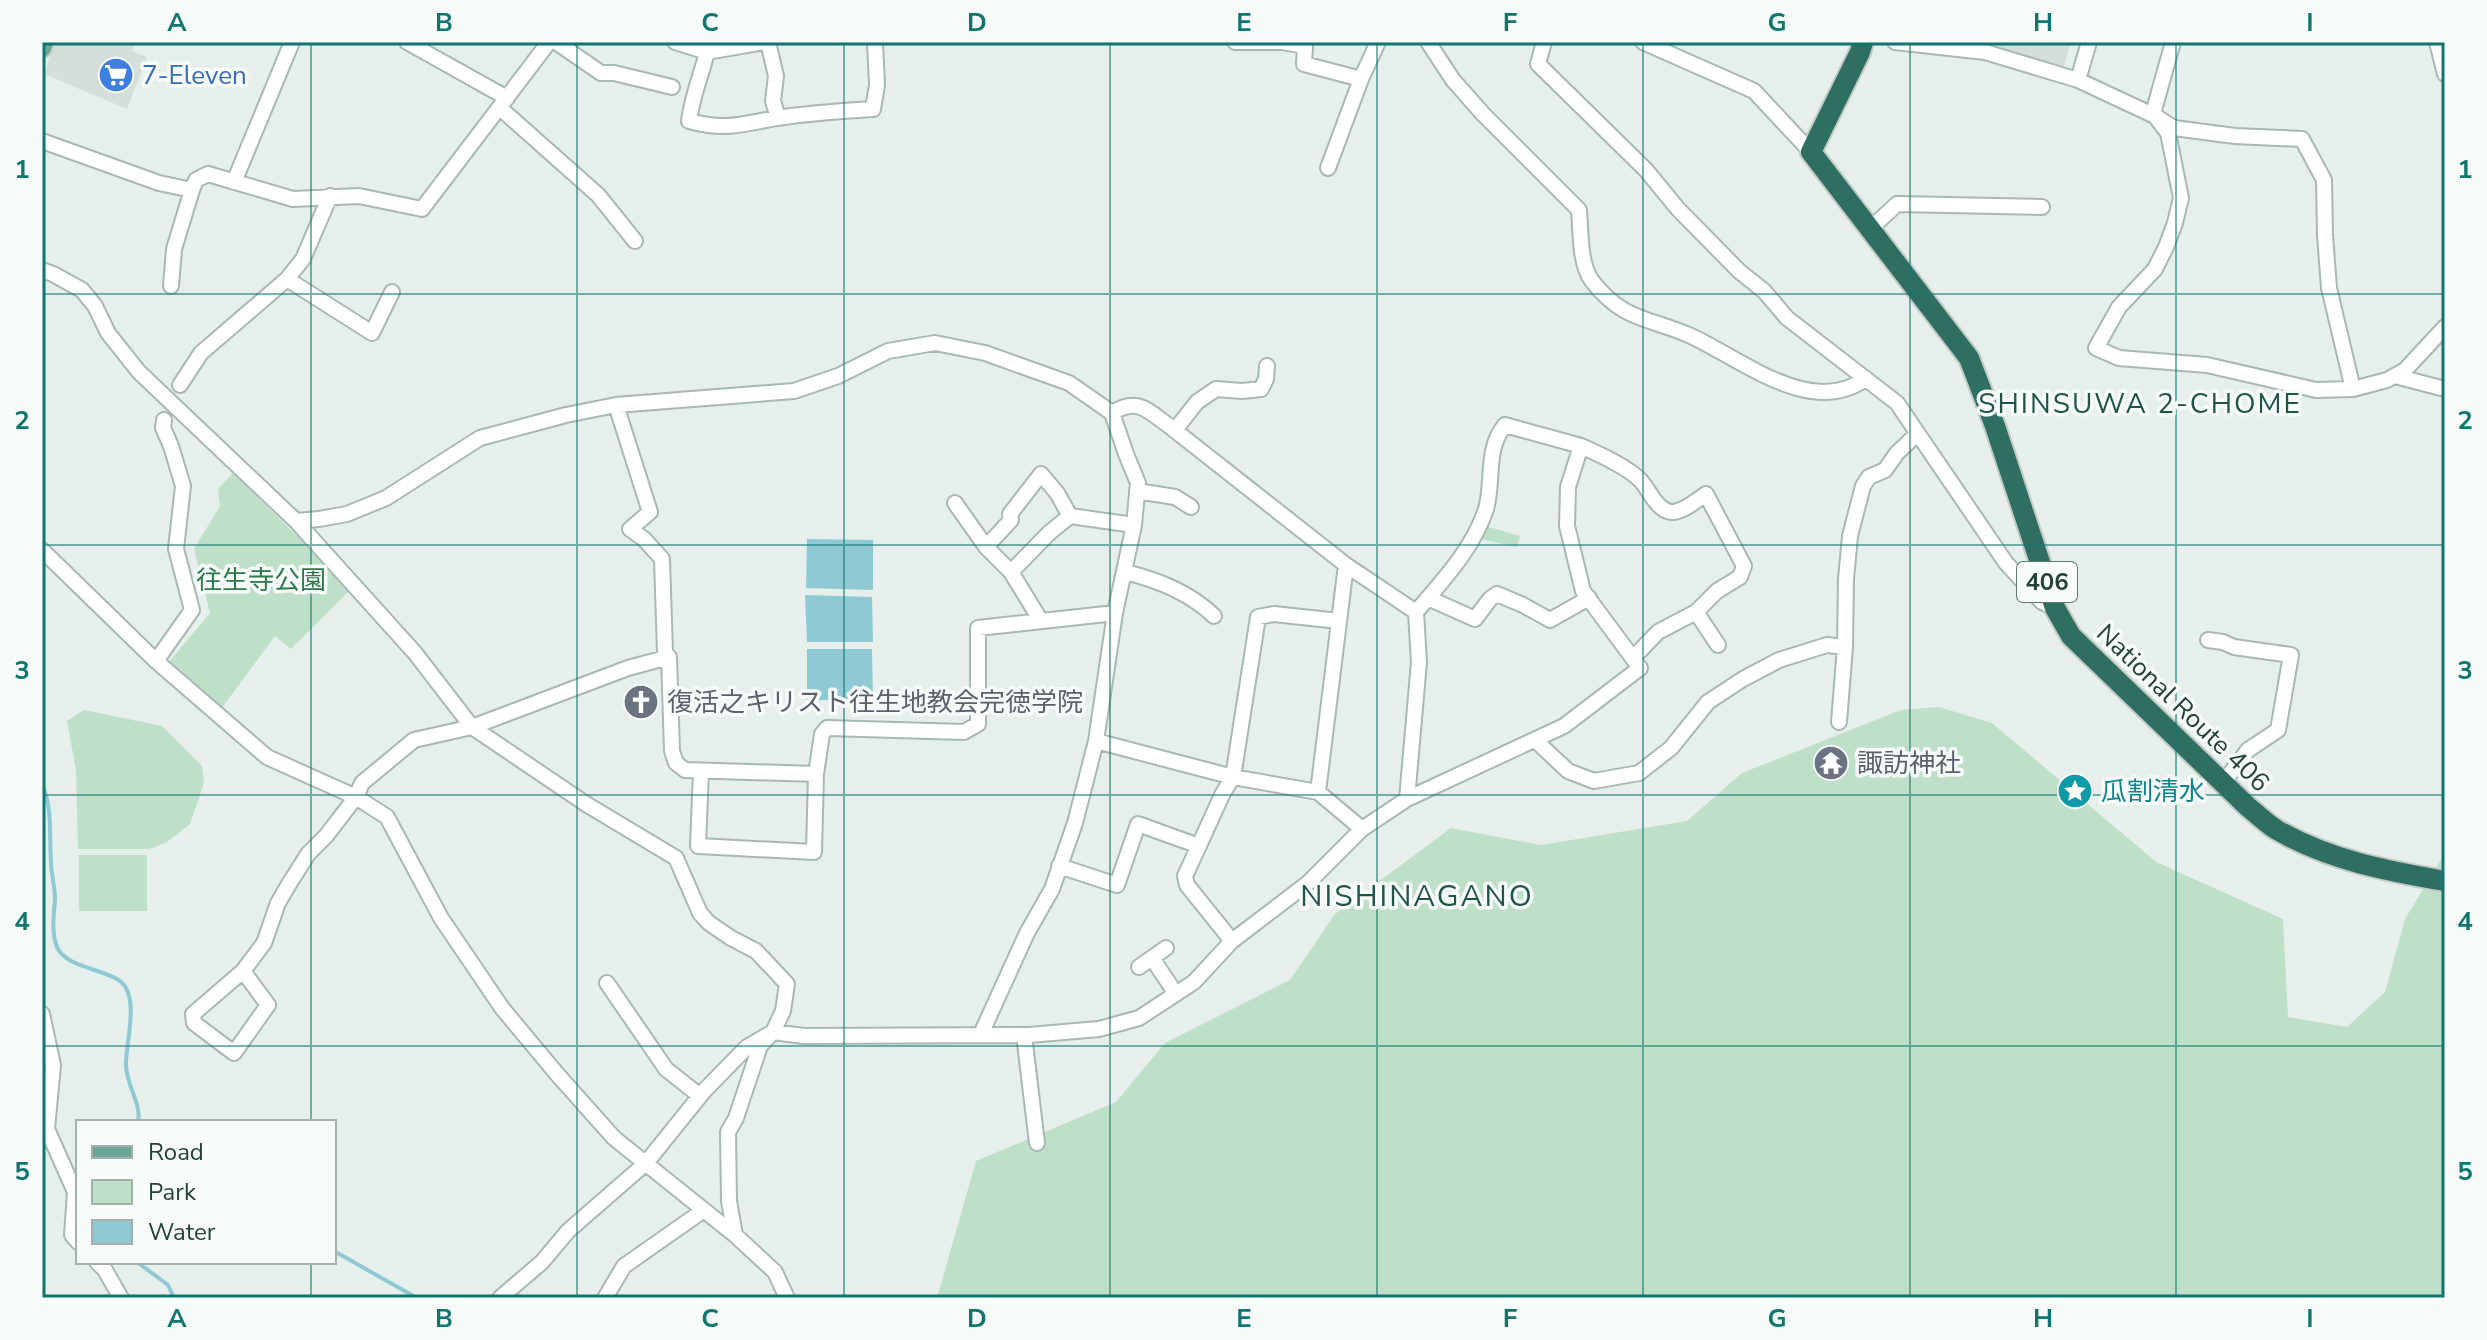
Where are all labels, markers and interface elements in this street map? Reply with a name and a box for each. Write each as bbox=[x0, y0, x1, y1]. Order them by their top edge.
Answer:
text: A bbox=[167, 5, 187, 40]
text: B bbox=[435, 5, 453, 40]
text: C bbox=[701, 5, 719, 40]
text: D bbox=[967, 5, 987, 40]
text: E bbox=[1236, 5, 1252, 40]
text: F bbox=[1503, 5, 1517, 40]
text: G bbox=[1767, 5, 1787, 40]
text: H bbox=[2033, 5, 2053, 40]
text: I bbox=[2306, 5, 2314, 40]
supermarket icon: 7-Eleven bbox=[97, 56, 135, 94]
place label: 7-Eleven bbox=[142, 58, 247, 93]
text: 1 bbox=[14, 152, 30, 187]
text: 1 bbox=[2457, 152, 2473, 187]
district label: SHINSUWA 2-CHOME bbox=[1978, 385, 2302, 423]
text: 2 bbox=[14, 403, 30, 438]
text: 2 bbox=[2457, 403, 2473, 438]
road number: 406 bbox=[2017, 562, 2077, 602]
park label: 往生寺公園 bbox=[196, 563, 326, 598]
street label: National Route 406 bbox=[2089, 616, 2277, 800]
text: 3 bbox=[14, 653, 30, 688]
text: 3 bbox=[2457, 653, 2473, 688]
church icon: 復活之キリスト往生地教会完徳学院 bbox=[622, 683, 660, 721]
place label: 復活之キリスト往生地教会完徳学院 bbox=[667, 685, 1083, 720]
temple icon: 諏訪神社 bbox=[1812, 744, 1850, 782]
place label: 諏訪神社 bbox=[1857, 746, 1961, 781]
place icon: 瓜割清水 bbox=[2056, 772, 2094, 810]
place label: 瓜割清水 bbox=[2101, 774, 2205, 809]
district label: NISHINAGANO bbox=[1300, 876, 1534, 917]
text: 4 bbox=[14, 904, 30, 939]
text: 4 bbox=[2457, 904, 2473, 939]
legend bbox=[76, 1120, 336, 1264]
text: Road bbox=[148, 1136, 204, 1168]
text: 5 bbox=[14, 1154, 30, 1189]
text: 5 bbox=[2457, 1154, 2473, 1189]
text: Park bbox=[148, 1176, 197, 1208]
text: Water bbox=[148, 1216, 216, 1248]
text: A bbox=[167, 1301, 187, 1336]
text: B bbox=[435, 1301, 453, 1336]
text: C bbox=[701, 1301, 719, 1336]
text: D bbox=[967, 1301, 987, 1336]
text: E bbox=[1236, 1301, 1252, 1336]
text: F bbox=[1503, 1301, 1517, 1336]
text: G bbox=[1767, 1301, 1787, 1336]
text: H bbox=[2033, 1301, 2053, 1336]
text: I bbox=[2306, 1301, 2314, 1336]

